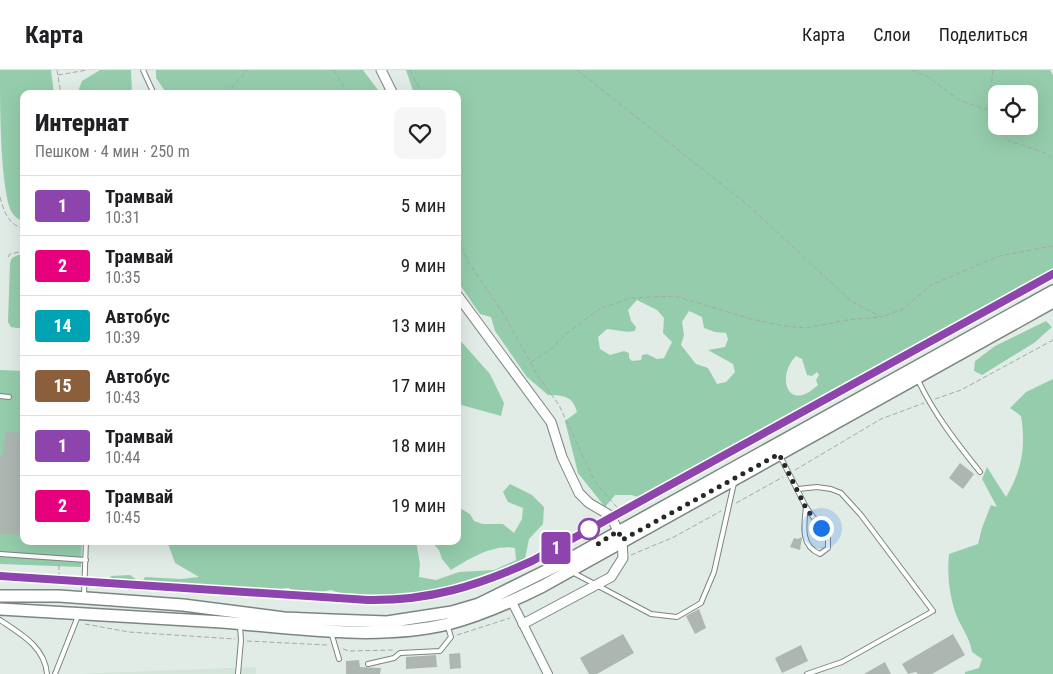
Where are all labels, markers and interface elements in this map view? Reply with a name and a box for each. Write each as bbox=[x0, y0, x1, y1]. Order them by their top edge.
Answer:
text: Карта bbox=[25, 21, 83, 49]
text: Карта bbox=[802, 24, 845, 45]
text: Слои bbox=[873, 24, 911, 45]
text: Поделиться bbox=[939, 24, 1028, 45]
map controls bbox=[988, 85, 1038, 135]
button: locate bbox=[988, 85, 1038, 135]
button: heart bbox=[394, 107, 446, 159]
text: Интернат bbox=[35, 109, 129, 137]
text: Пешком · 4 мин · 250 m bbox=[35, 142, 190, 161]
text: Трамвай bbox=[105, 185, 173, 208]
text: 5 мин bbox=[401, 194, 446, 217]
text: 1 bbox=[58, 195, 67, 216]
text: 10:31 bbox=[105, 208, 140, 227]
text: Трамвай bbox=[105, 245, 173, 268]
text: 9 мин bbox=[401, 254, 446, 277]
text: 2 bbox=[58, 255, 67, 276]
text: 10:35 bbox=[105, 268, 140, 287]
text: Автобус bbox=[105, 305, 170, 328]
text: 13 мин bbox=[391, 314, 446, 337]
text: 14 bbox=[53, 315, 72, 336]
text: 10:39 bbox=[105, 328, 140, 347]
text: Автобус bbox=[105, 365, 170, 388]
text: 17 мин bbox=[391, 374, 446, 397]
text: 15 bbox=[53, 375, 72, 396]
text: 10:43 bbox=[105, 388, 140, 407]
text: Трамвай bbox=[105, 425, 173, 448]
text: 18 мин bbox=[391, 434, 446, 457]
text: 1 bbox=[58, 435, 67, 456]
text: 10:44 bbox=[105, 448, 140, 467]
text: Трамвай bbox=[105, 485, 173, 508]
text: 19 мин bbox=[391, 494, 446, 517]
text: 2 bbox=[58, 495, 67, 516]
text: 10:45 bbox=[105, 508, 140, 527]
your location bbox=[809, 516, 834, 541]
unlabelled marker bbox=[578, 518, 600, 540]
line badge: 1 bbox=[540, 532, 572, 564]
text: 1 bbox=[551, 537, 561, 558]

